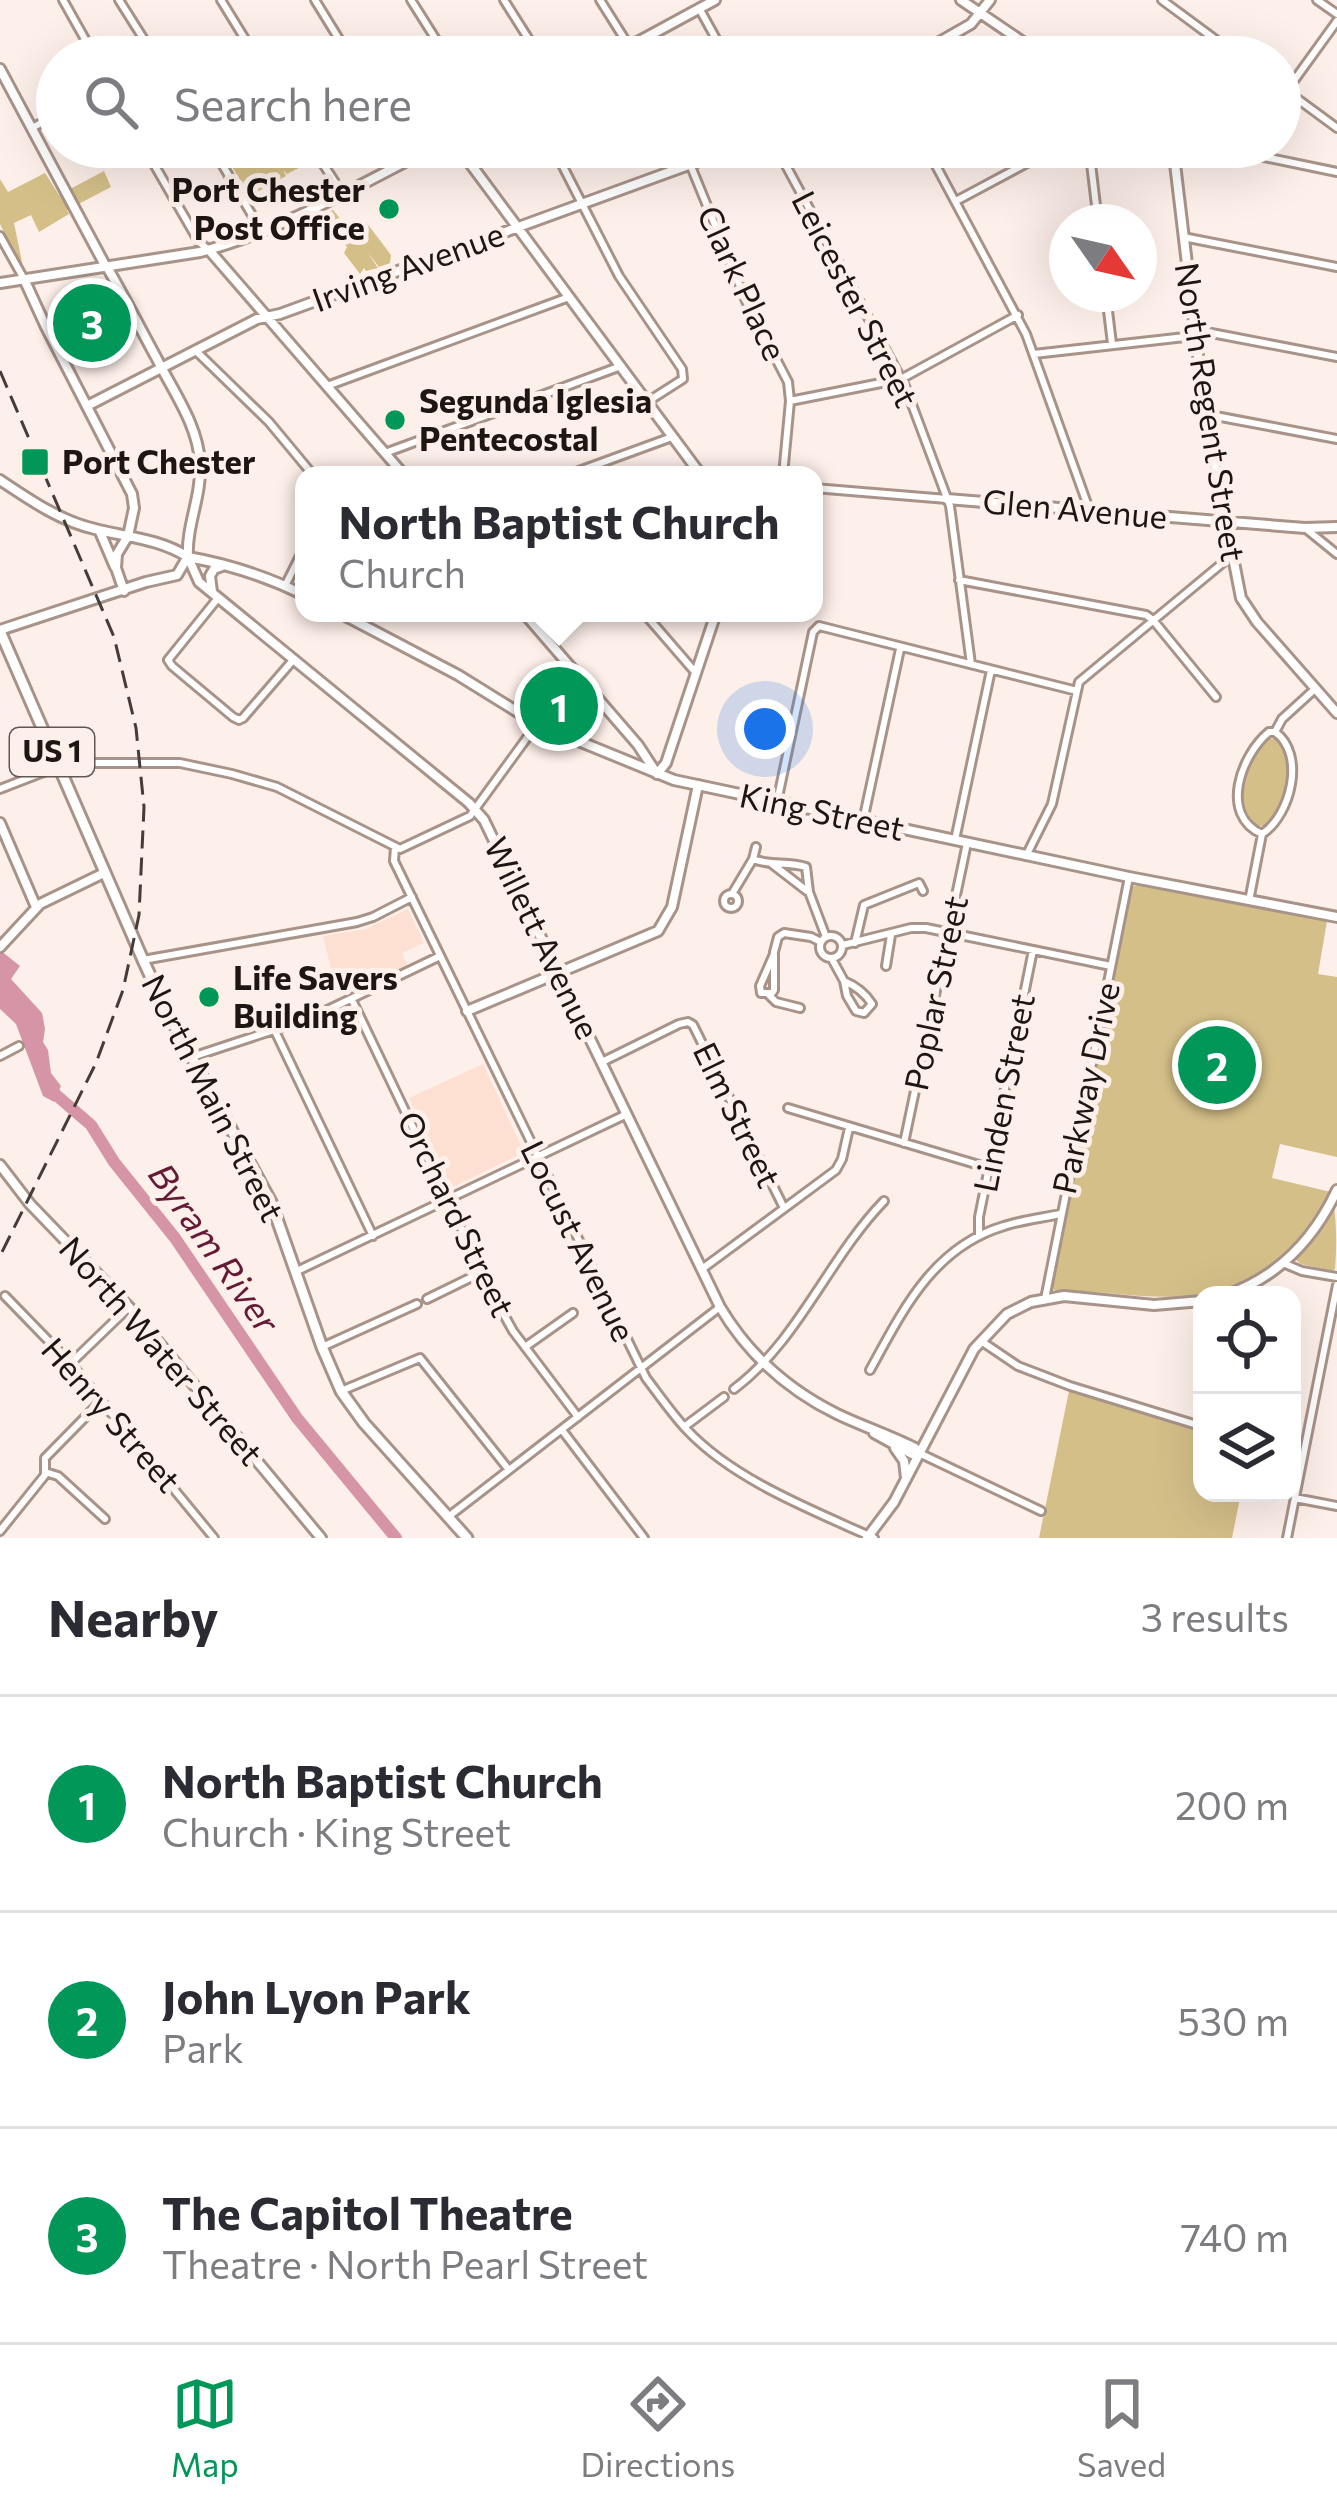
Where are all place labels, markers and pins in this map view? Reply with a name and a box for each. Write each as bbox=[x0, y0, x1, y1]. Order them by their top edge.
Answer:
place label: Port Chester Post Office bbox=[171, 168, 365, 247]
marker: Port Chester Post Office bbox=[376, 196, 402, 222]
pin: 3 bbox=[53, 278, 131, 368]
place label: Segunda Iglesia Pentecostal bbox=[419, 379, 652, 458]
marker: Segunda Iglesia Pentecostal bbox=[382, 407, 408, 433]
place label: Port Chester bbox=[62, 440, 256, 481]
marker: Port Chester bbox=[19, 446, 51, 478]
pin: 1 bbox=[520, 661, 598, 751]
place label: Life Savers Building bbox=[233, 956, 398, 1035]
marker: Life Savers Building bbox=[196, 984, 222, 1010]
pin: 2 bbox=[1178, 1020, 1256, 1110]

